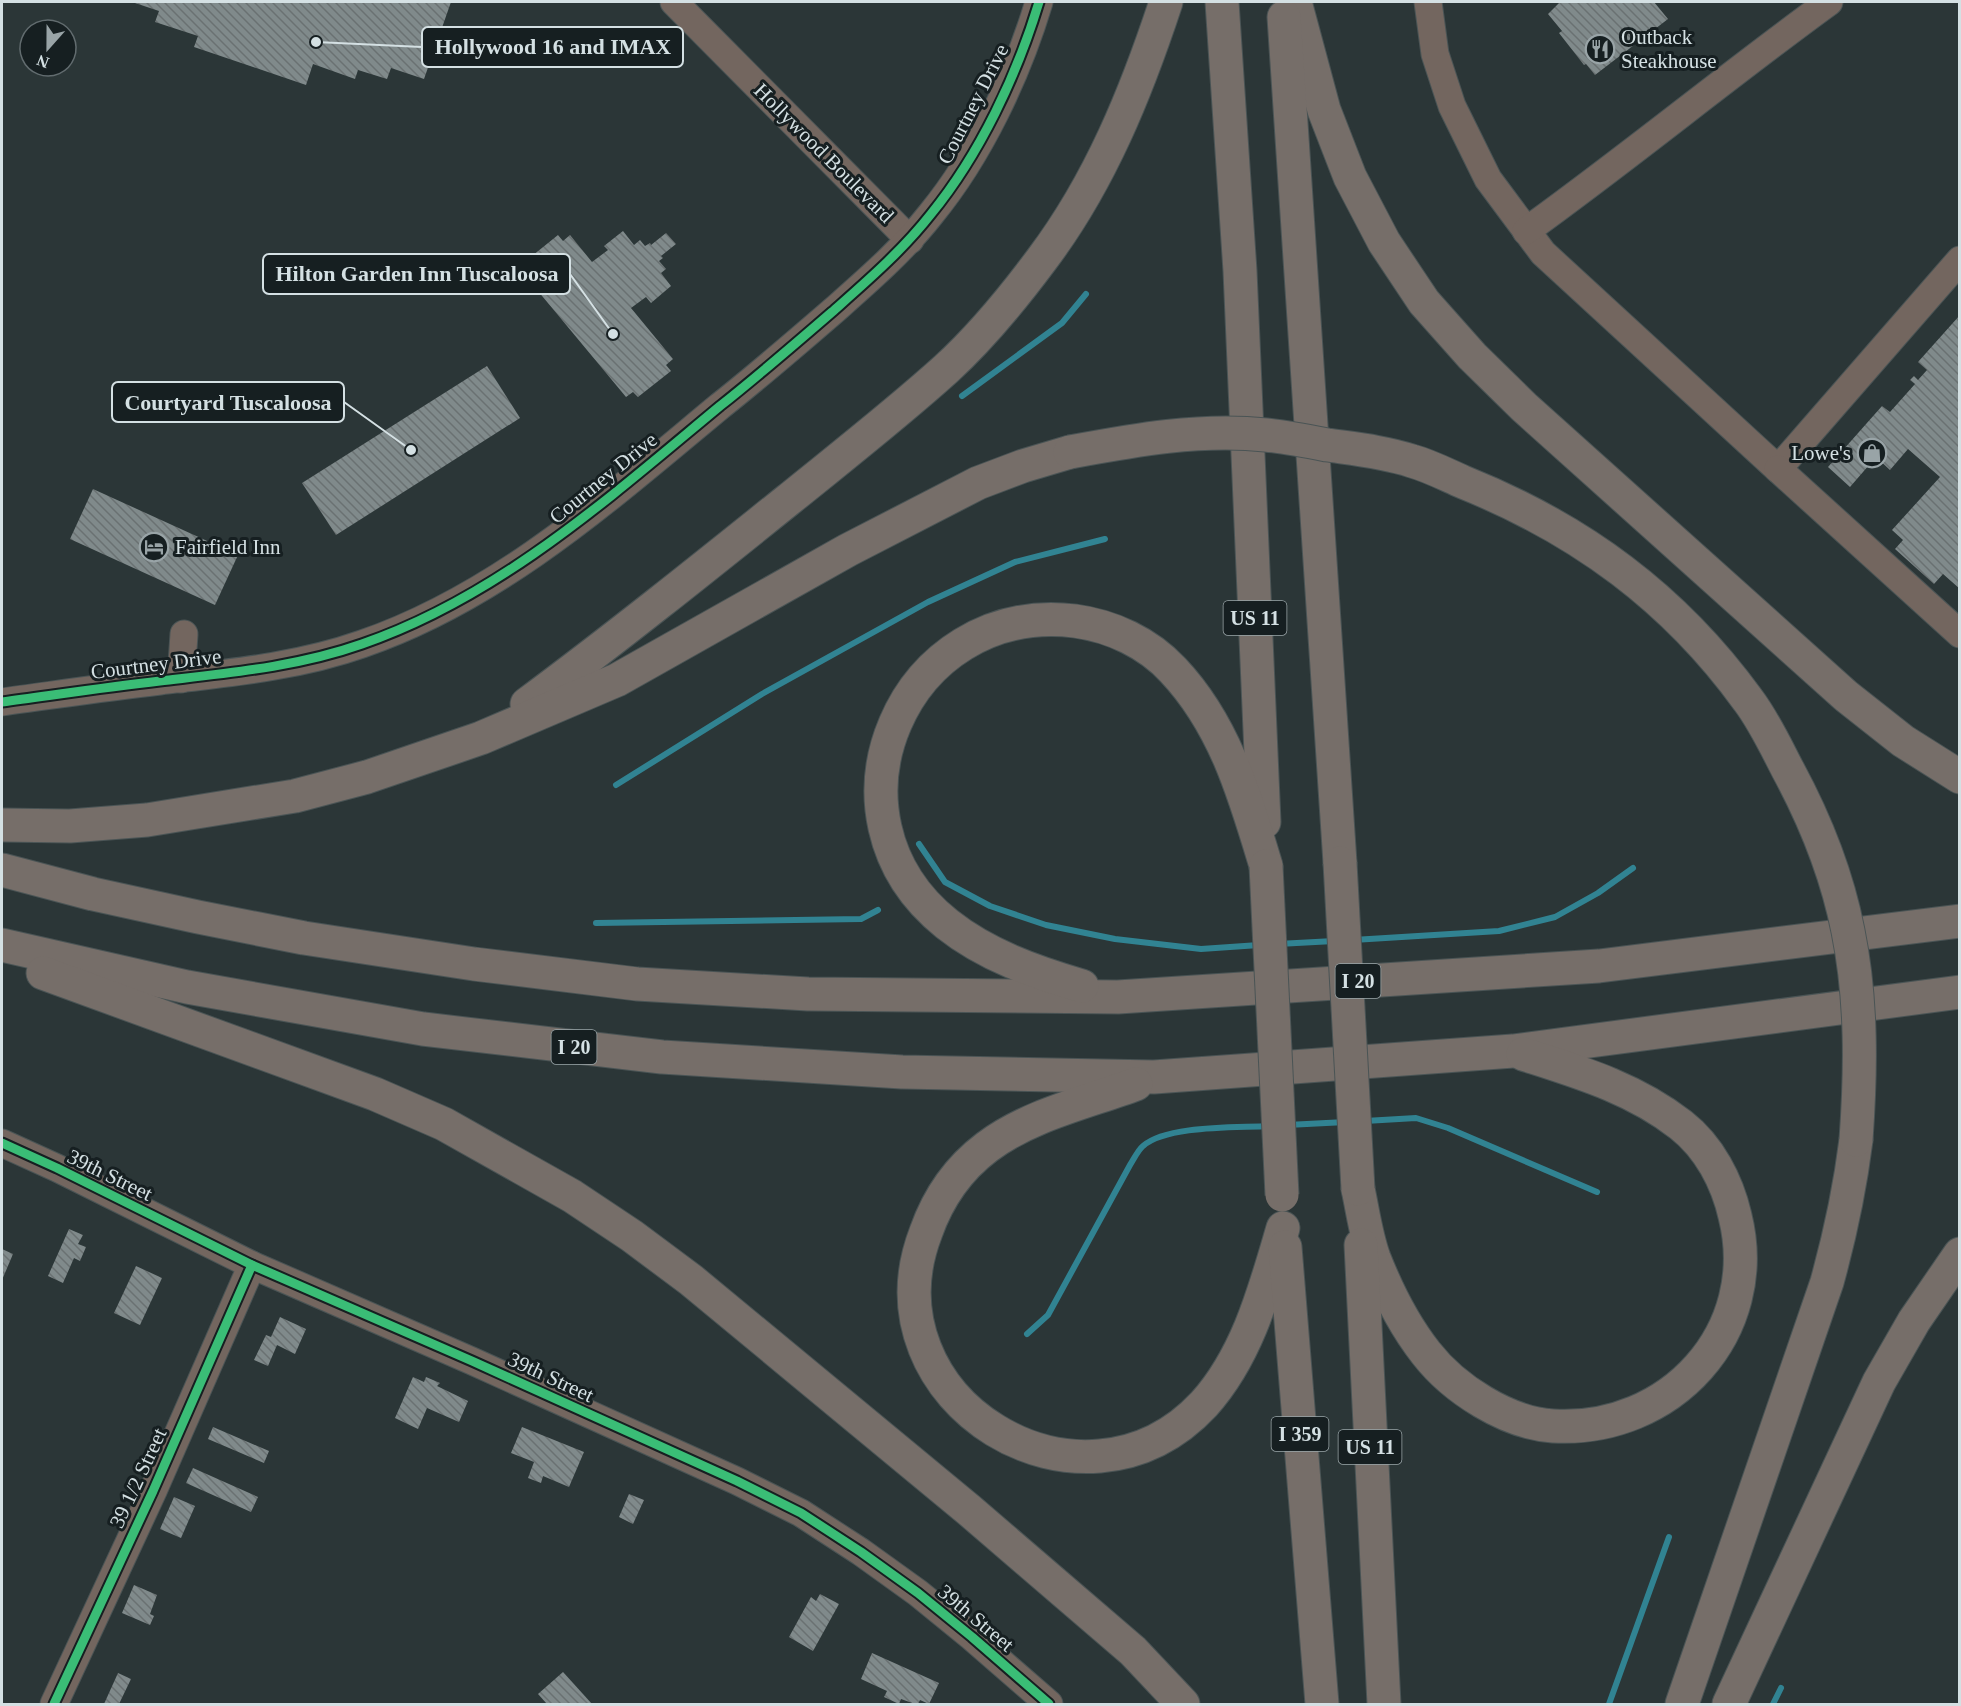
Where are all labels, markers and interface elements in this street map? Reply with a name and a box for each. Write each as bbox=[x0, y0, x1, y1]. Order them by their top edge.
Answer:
north arrow bbox=[18, 18, 78, 78]
place label: Outback Steakhouse bbox=[1621, 25, 1717, 73]
callout: Hollywood 16 and IMAX bbox=[422, 27, 683, 67]
restaurant icon: Outback Steakhouse bbox=[1584, 33, 1616, 65]
text: Hollywood 16 and IMAX bbox=[435, 34, 671, 59]
street label: Courtney Drive bbox=[933, 40, 1013, 168]
text: N bbox=[34, 51, 51, 72]
street label: Hollywood Boulevard bbox=[749, 78, 899, 228]
callout: Hilton Garden Inn Tuscaloosa bbox=[263, 254, 570, 294]
text: Hilton Garden Inn Tuscaloosa bbox=[275, 261, 559, 286]
callout: Courtyard Tuscaloosa bbox=[112, 382, 344, 422]
text: Courtyard Tuscaloosa bbox=[124, 390, 332, 415]
street label: Courtney Drive bbox=[544, 427, 662, 529]
shop icon: Lowe's bbox=[1856, 437, 1888, 469]
place label: Lowe's bbox=[1791, 441, 1851, 465]
hotel icon: Fairfield Inn bbox=[138, 531, 170, 563]
place label: Fairfield Inn bbox=[175, 535, 281, 559]
road number: US 11 bbox=[1224, 601, 1286, 635]
street label: Courtney Drive bbox=[89, 644, 223, 684]
road number: I 20 bbox=[1336, 964, 1380, 998]
road number: I 20 bbox=[552, 1030, 596, 1064]
street label: 39th Street bbox=[64, 1144, 157, 1206]
street label: 39th Street bbox=[504, 1347, 598, 1407]
road number: I 359 bbox=[1272, 1417, 1328, 1451]
street label: 39 1/2 Street bbox=[104, 1424, 172, 1532]
road number: US 11 bbox=[1338, 1430, 1402, 1464]
street label: 39th Street bbox=[933, 1579, 1019, 1657]

